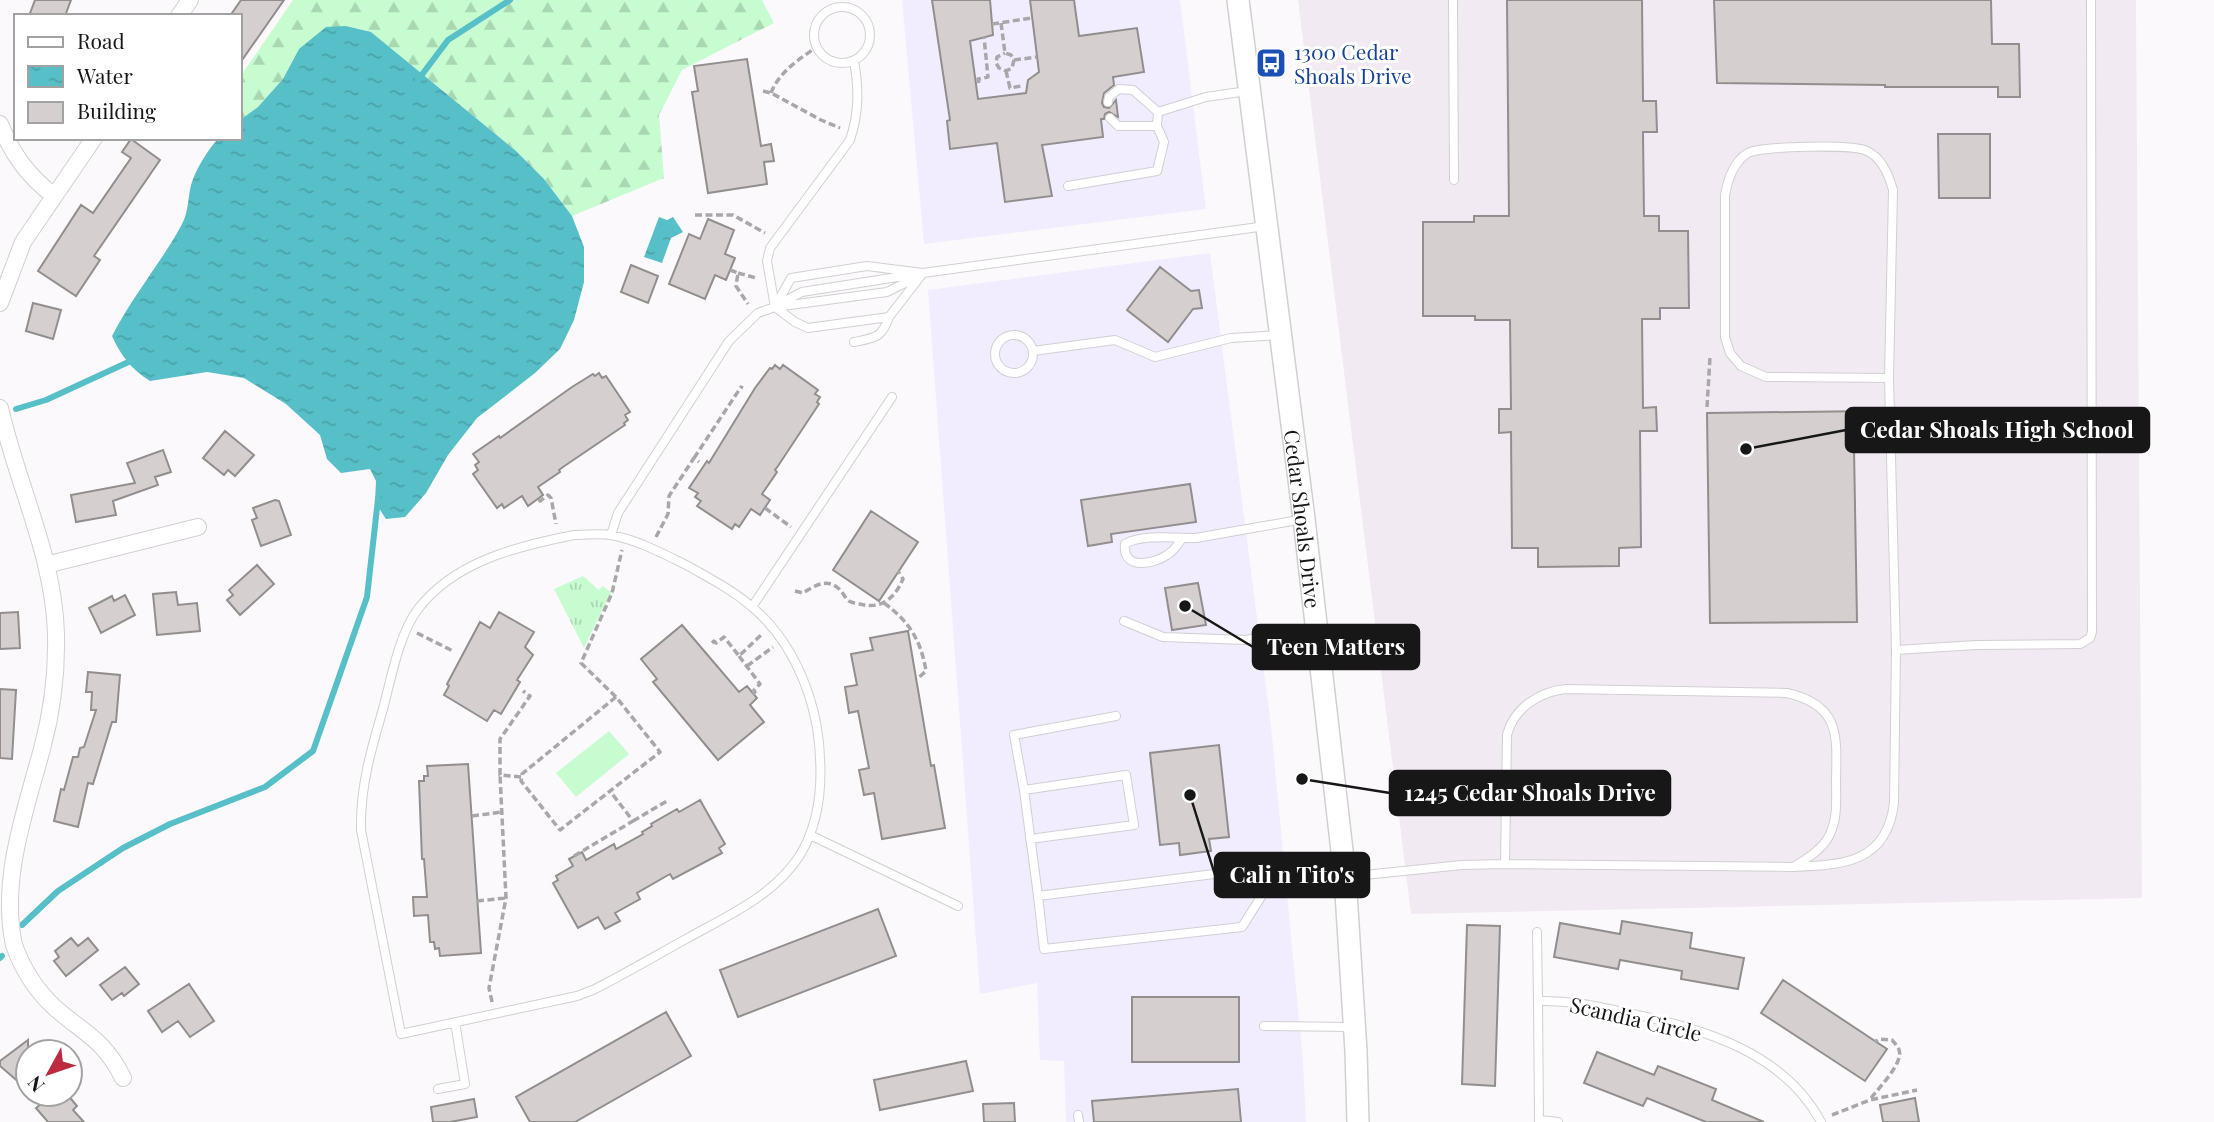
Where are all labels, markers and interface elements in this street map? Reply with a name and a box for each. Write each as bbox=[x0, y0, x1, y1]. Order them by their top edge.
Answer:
legend bbox=[14, 14, 242, 140]
text: Road bbox=[77, 26, 125, 54]
place label: 1300 Cedar Shoals Drive bbox=[1294, 37, 1412, 89]
bus stop icon: 1300 Cedar Shoals Drive bbox=[1254, 46, 1288, 80]
text: Water bbox=[76, 61, 133, 89]
text: Building bbox=[77, 96, 156, 124]
callout: Cedar Shoals High School bbox=[1846, 408, 2149, 452]
text: Cedar Shoals High School bbox=[1860, 413, 2134, 444]
street label: Cedar Shoals Drive bbox=[1279, 428, 1328, 610]
callout: Teen Matters bbox=[1253, 625, 1419, 669]
text: Teen Matters bbox=[1267, 630, 1405, 661]
callout: 1245 Cedar Shoals Drive bbox=[1390, 771, 1670, 815]
text: 1245 Cedar Shoals Drive bbox=[1404, 776, 1656, 807]
callout: Cali n Tito's bbox=[1215, 853, 1369, 897]
text: Cali n Tito's bbox=[1229, 858, 1355, 889]
street label: Scandia Circle bbox=[1567, 989, 1705, 1047]
north arrow bbox=[14, 1038, 84, 1108]
text: N bbox=[21, 1071, 50, 1098]

